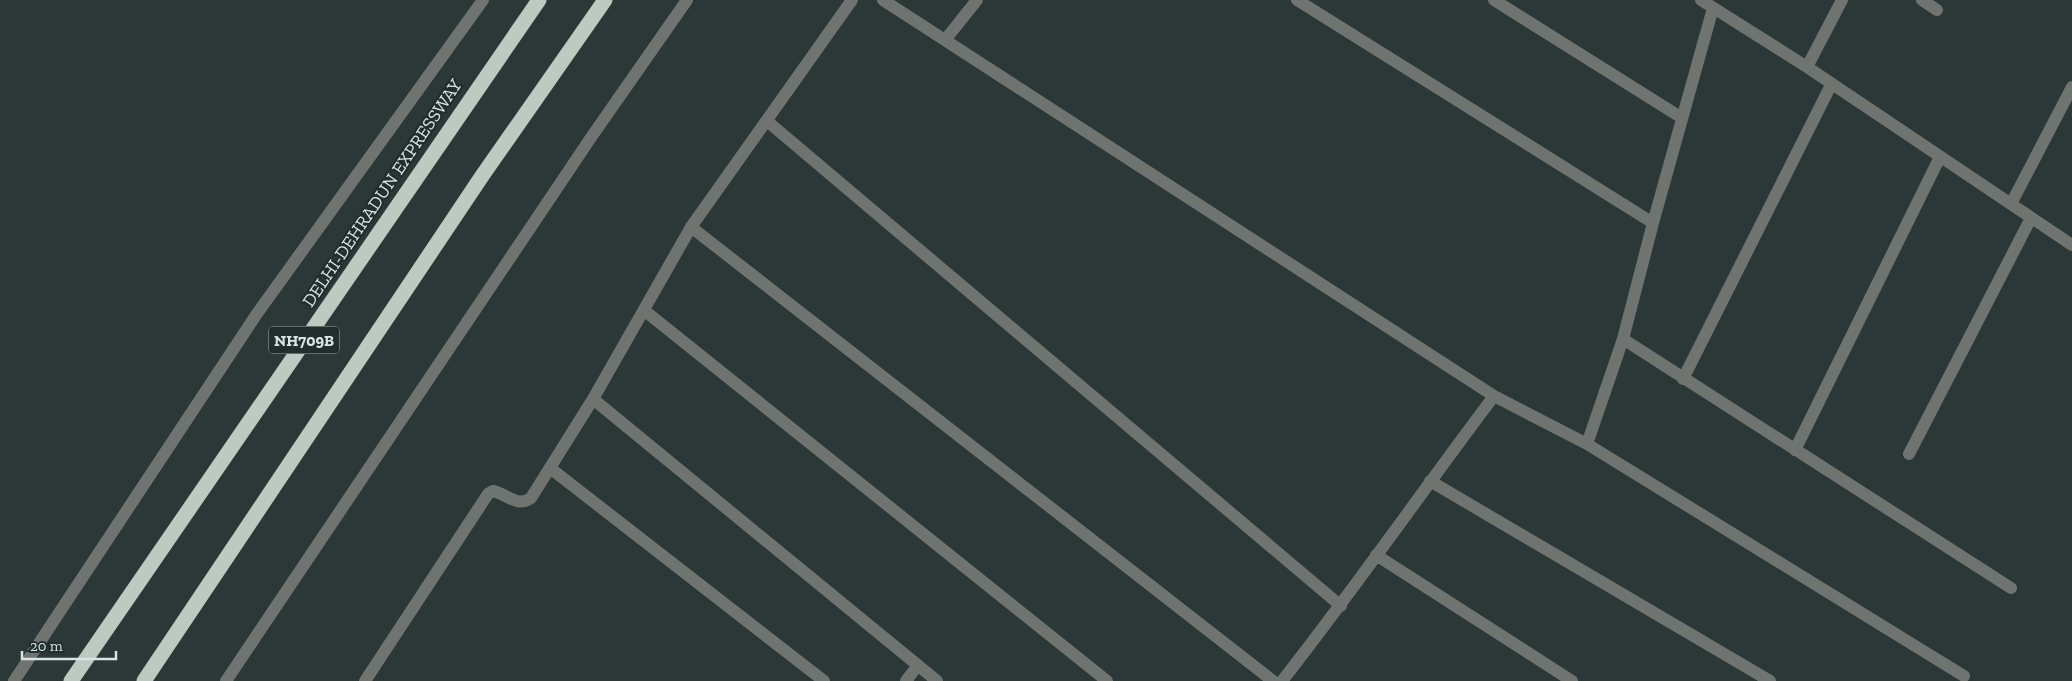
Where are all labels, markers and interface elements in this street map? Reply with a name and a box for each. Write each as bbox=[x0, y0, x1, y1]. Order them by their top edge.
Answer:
street label: DELHI-DEHRADUN EXPRESSWAY bbox=[297, 75, 467, 311]
road number: NH709B bbox=[269, 326, 339, 354]
scale bar bbox=[22, 628, 116, 660]
text: 20 m bbox=[30, 637, 63, 655]

